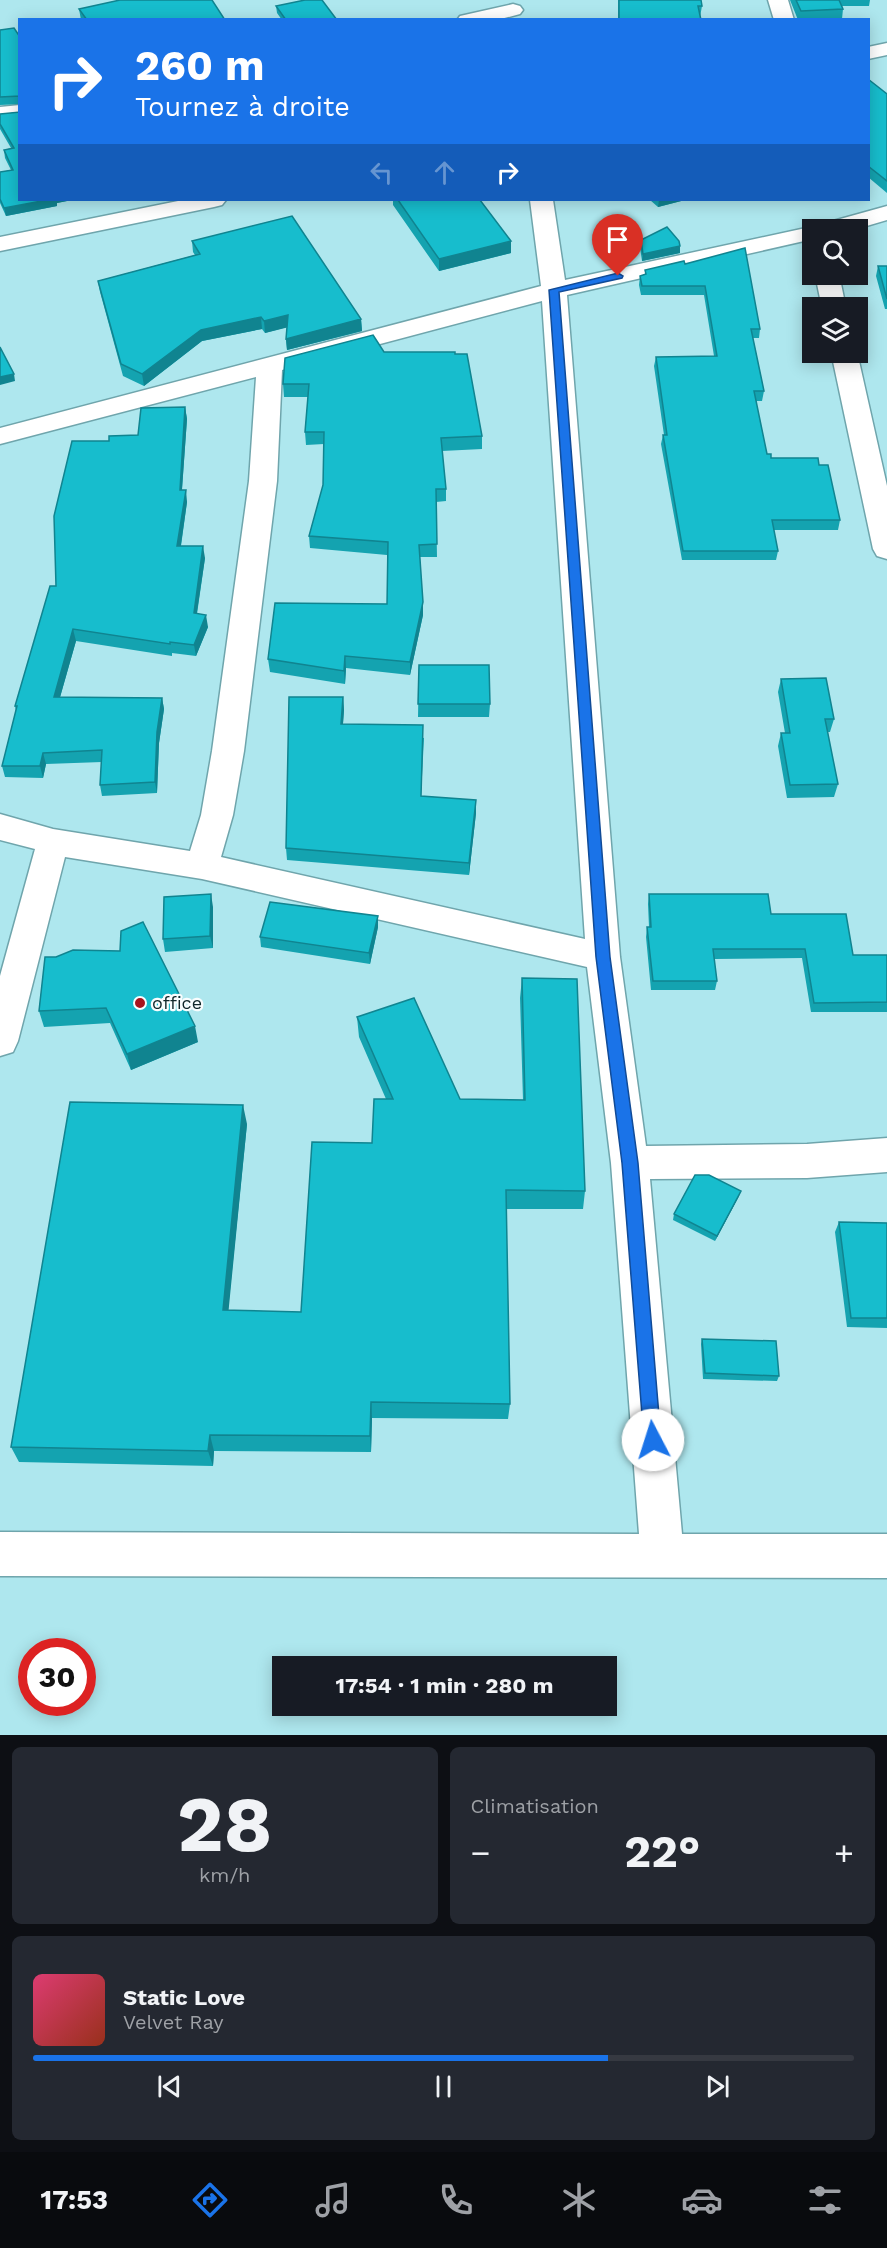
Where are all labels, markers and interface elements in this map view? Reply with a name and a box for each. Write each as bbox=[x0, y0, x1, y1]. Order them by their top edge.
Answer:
text: 260 m bbox=[135, 41, 265, 90]
icon: right bbox=[36, 42, 114, 120]
text: Tournez à droite bbox=[135, 91, 350, 123]
icon: left bbox=[365, 156, 398, 189]
icon: ahead bbox=[428, 156, 461, 189]
icon: right bbox=[491, 156, 524, 189]
pin bbox=[592, 214, 643, 276]
map controls bbox=[802, 219, 868, 363]
button: search bbox=[802, 219, 868, 285]
icon: arrive bbox=[601, 223, 634, 256]
button: layers bbox=[802, 297, 868, 363]
place label: office bbox=[152, 992, 202, 1013]
marker: office bbox=[133, 996, 147, 1010]
position arrow bbox=[621, 1408, 685, 1472]
speed limit sign: 30 bbox=[18, 1638, 96, 1716]
text: 17:54 · 1 min · 280 m bbox=[336, 1673, 553, 1698]
text: 28 bbox=[177, 1778, 272, 1870]
text: Climatisation bbox=[471, 1794, 599, 1818]
text: 22° bbox=[624, 1825, 700, 1878]
text: − bbox=[471, 1833, 490, 1872]
text: + bbox=[834, 1833, 854, 1872]
text: km/h bbox=[199, 1863, 251, 1887]
text: Static Love bbox=[123, 1985, 245, 2010]
text: Velvet Ray bbox=[123, 2010, 224, 2034]
icon: previous bbox=[153, 2070, 186, 2103]
icon: pause bbox=[427, 2070, 460, 2103]
icon: next bbox=[701, 2070, 734, 2103]
icon: directions bbox=[189, 2179, 231, 2221]
icon: music bbox=[312, 2179, 354, 2221]
icon: phone bbox=[435, 2179, 477, 2221]
icon: climate bbox=[558, 2179, 600, 2221]
icon: car bbox=[681, 2179, 723, 2221]
icon: filters bbox=[804, 2179, 846, 2221]
text: 17:53 bbox=[41, 2184, 108, 2216]

